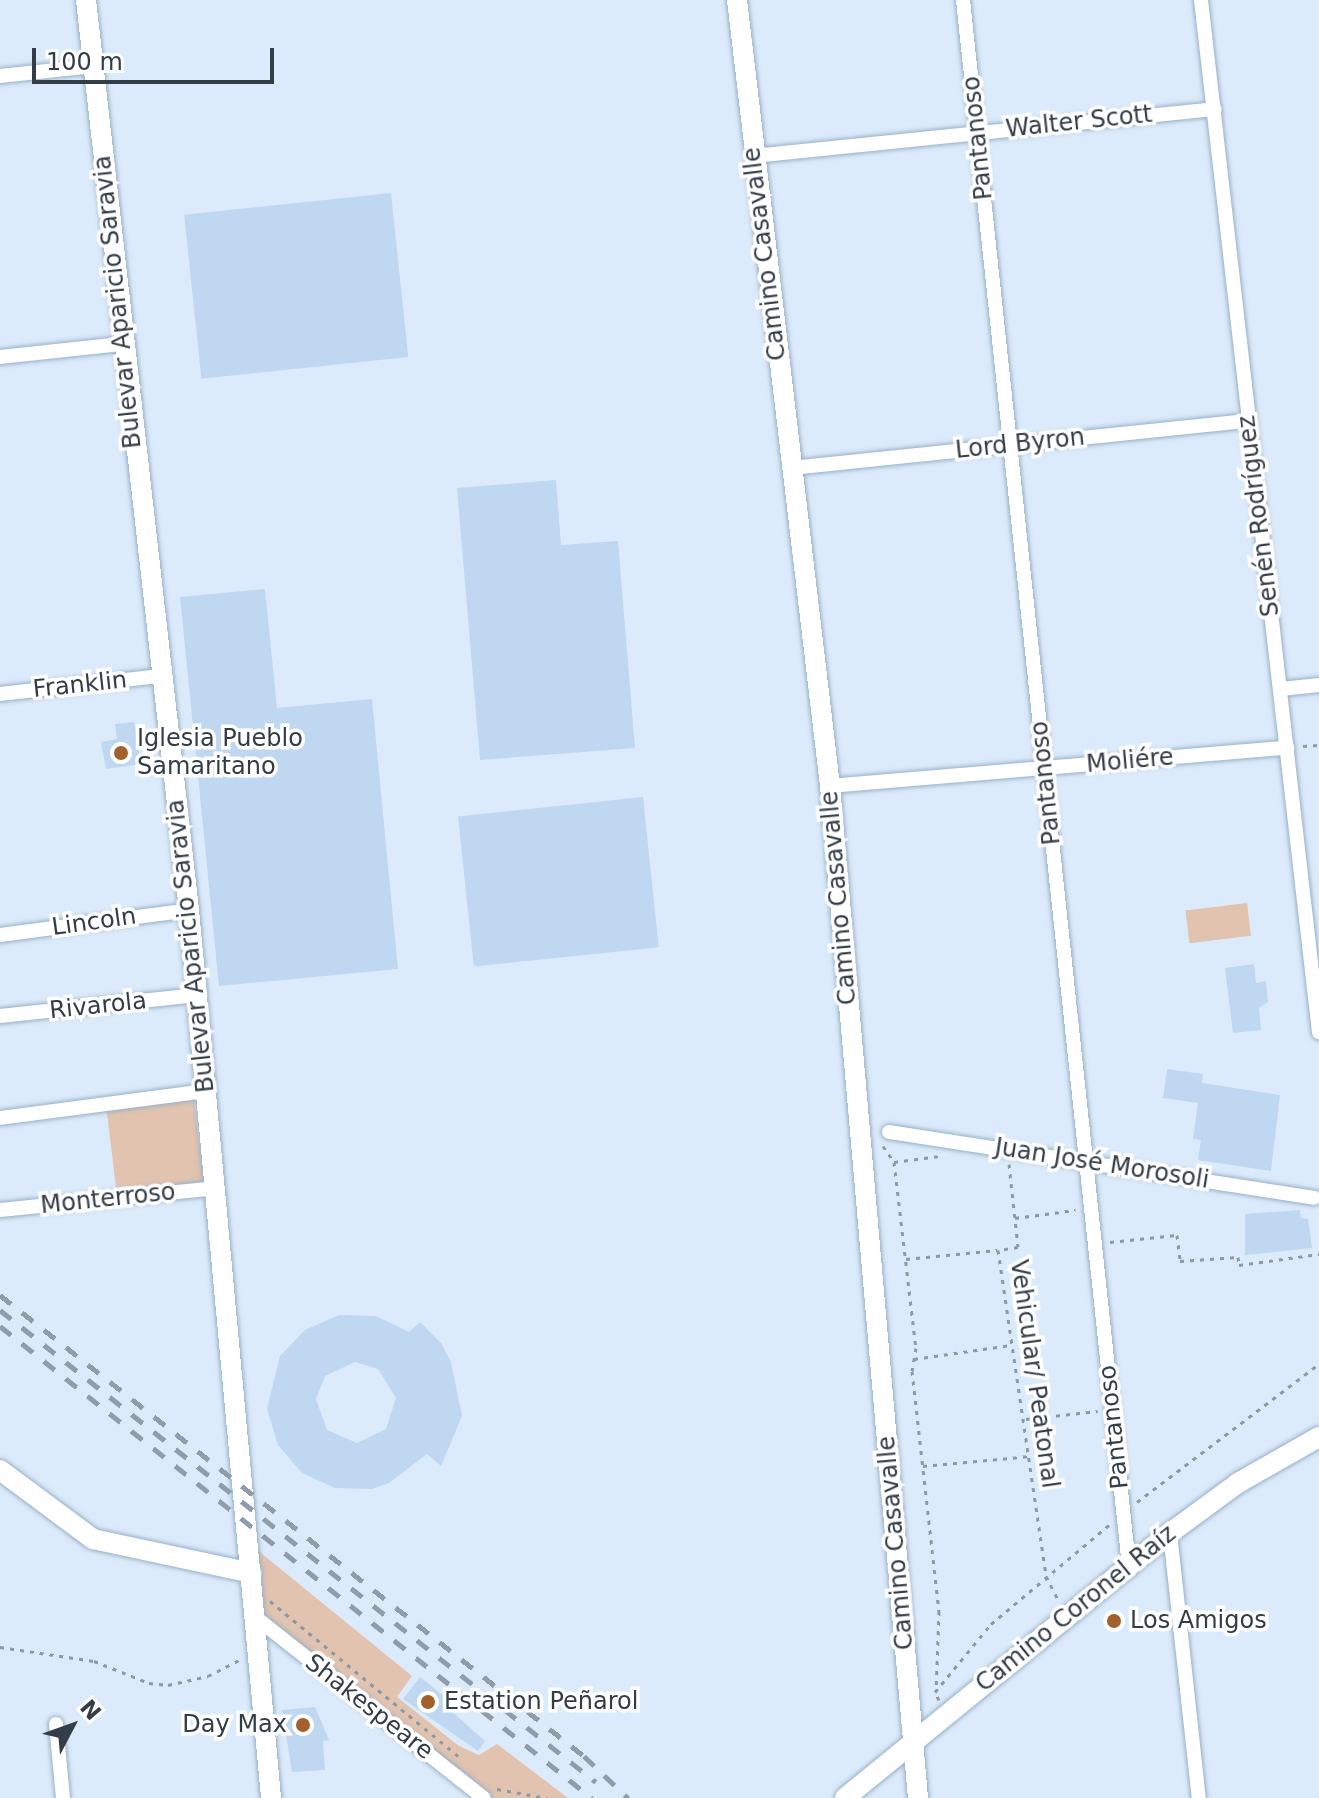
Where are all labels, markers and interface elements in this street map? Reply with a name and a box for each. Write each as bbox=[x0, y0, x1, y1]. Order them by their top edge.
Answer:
scale bar bbox=[36, 32, 278, 82]
text: 100 m bbox=[46, 48, 123, 76]
street label: Pantanoso bbox=[957, 75, 999, 201]
street label: Walter Scott bbox=[1004, 100, 1154, 144]
street label: Camino Casavalle bbox=[738, 146, 792, 362]
street label: Bulevar Aparicio Saravia bbox=[88, 154, 148, 450]
street label: Senén Rodríguez bbox=[1232, 414, 1286, 618]
street label: Lord Byron bbox=[954, 423, 1086, 465]
street label: Franklin bbox=[32, 666, 128, 704]
street label: Pantanoso bbox=[1025, 720, 1067, 846]
place label: Iglesia Pueblo Samaritano bbox=[137, 725, 303, 781]
street label: Moliére bbox=[1085, 743, 1175, 779]
marker: Iglesia Pueblo Samaritano bbox=[112, 744, 130, 762]
street label: Camino Casavalle bbox=[815, 790, 863, 1006]
street label: Bulevar Aparicio Saravia bbox=[161, 798, 221, 1094]
street label: Lincoln bbox=[50, 902, 138, 942]
street label: Rivarola bbox=[48, 987, 148, 1025]
street label: Juan José Morosoli bbox=[993, 1133, 1211, 1195]
street label: Monterroso bbox=[39, 1178, 177, 1220]
street label: Vehicular/ Peatonal bbox=[1004, 1258, 1064, 1490]
street label: Pantanoso bbox=[1093, 1364, 1135, 1490]
street label: Camino Casavalle bbox=[872, 1435, 920, 1651]
street label: Camino Coronel Raíz bbox=[970, 1519, 1182, 1699]
place label: Los Amigos bbox=[1130, 1607, 1267, 1635]
marker: Los Amigos bbox=[1105, 1612, 1123, 1630]
street label: Shakespeare bbox=[299, 1648, 439, 1766]
north arrow bbox=[32, 1686, 112, 1766]
place label: Estation Peñarol bbox=[444, 1688, 638, 1716]
marker: Estation Peñarol bbox=[419, 1693, 437, 1711]
text: N bbox=[75, 1695, 106, 1725]
place label: Day Max bbox=[182, 1711, 287, 1739]
marker: Day Max bbox=[294, 1716, 312, 1734]

